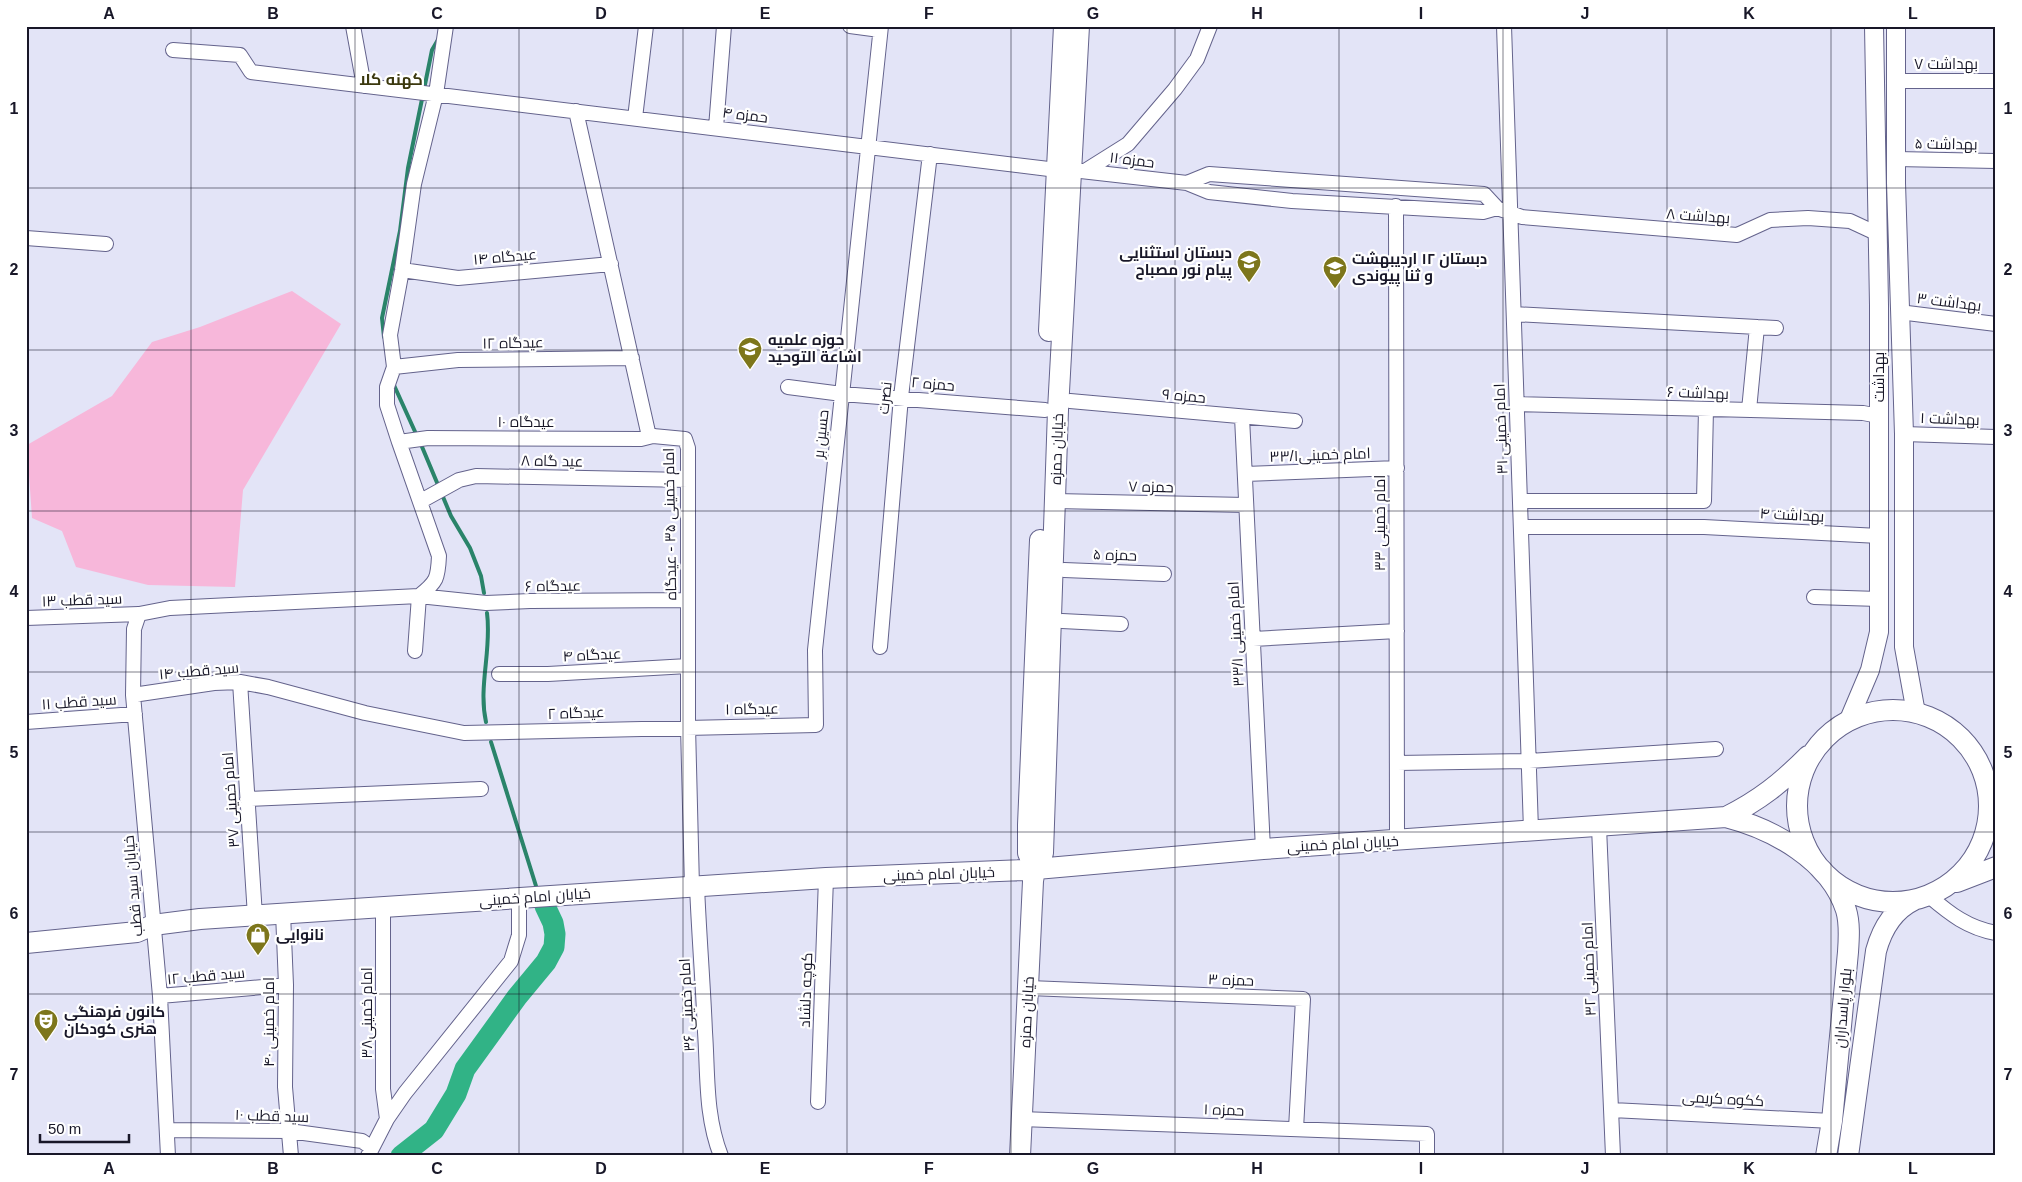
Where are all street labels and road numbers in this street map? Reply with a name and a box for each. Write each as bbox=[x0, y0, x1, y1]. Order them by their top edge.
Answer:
street label: بهداشت ۷ bbox=[1914, 55, 1978, 74]
street label: حمزه ۴ bbox=[721, 103, 769, 127]
street label: بهداشت ۵ bbox=[1914, 134, 1978, 155]
street label: حمزه ۱۱ bbox=[1108, 148, 1156, 172]
street label: بهداشت ۸ bbox=[1665, 205, 1731, 228]
street label: عیدگاه ۱۴ bbox=[473, 245, 537, 268]
street label: بهداشت ۳ bbox=[1916, 289, 1982, 316]
street label: عیدگاه ۱۲ bbox=[482, 333, 544, 352]
street label: بهداشت bbox=[1870, 352, 1889, 402]
street label: حمزه ۲ bbox=[910, 373, 956, 395]
street label: نصرت bbox=[874, 381, 896, 415]
street label: امام خمینی ۳۱ bbox=[1490, 383, 1513, 475]
street label: بهداشت ۶ bbox=[1667, 383, 1729, 404]
street label: حمزه ۹ bbox=[1161, 385, 1207, 407]
street label: حسین بر bbox=[809, 409, 833, 460]
street label: بهداشت ۱ bbox=[1920, 409, 1980, 430]
street label: عیدگاه ۱۰ bbox=[497, 413, 555, 430]
street label: خیابان حمزه bbox=[1047, 413, 1068, 485]
street label: امام خمینی۳۳/۱ bbox=[1269, 444, 1371, 467]
street label: امام خمینی ۳۵ - عیدگاه bbox=[660, 448, 681, 600]
street label: عید گاه ۸ bbox=[521, 451, 583, 470]
street label: امام خمینی ۳۳ bbox=[1371, 475, 1390, 571]
street label: حمزه ۷ bbox=[1128, 478, 1174, 496]
street label: بهداشت ۴ bbox=[1759, 504, 1825, 527]
street label: حمزه ۵ bbox=[1093, 545, 1137, 565]
street label: عیدگاه ۶ bbox=[525, 577, 581, 594]
street label: امام خمینی ۳۳/۱ bbox=[1224, 581, 1249, 687]
street label: سید قطب ۱۳ bbox=[41, 590, 123, 609]
street label: عیدگاه ۴ bbox=[562, 644, 622, 665]
street label: سید قطب ۱۴ bbox=[158, 659, 240, 682]
street label: سید قطب ۱۱ bbox=[41, 690, 117, 713]
street label: عیدگاه ۱ bbox=[725, 700, 779, 717]
street label: عیدگاه ۲ bbox=[547, 703, 605, 722]
street label: امام خمینی ۳۷ bbox=[219, 751, 244, 848]
street label: خیابان امام خمینی bbox=[1287, 832, 1399, 857]
street label: خیابان سید قطب bbox=[120, 835, 147, 937]
street label: خیابان امام خمینی bbox=[883, 863, 995, 886]
street label: خیابان امام خمینی bbox=[479, 884, 592, 911]
street label: امام خمینی ۳۲ bbox=[1578, 921, 1601, 1016]
street label: کوچه دلشاد bbox=[796, 952, 817, 1028]
street label: امام خمینی ۳۶ bbox=[676, 958, 699, 1052]
street label: سید قطب ۱۲ bbox=[166, 964, 246, 987]
street label: امام خمینی۳۸ bbox=[358, 967, 377, 1059]
street label: بلوار پاسداران bbox=[1831, 967, 1856, 1049]
street label: حمزه ۳ bbox=[1208, 970, 1254, 990]
street label: خیابان حمزه bbox=[1016, 976, 1039, 1048]
street label: امام خمینی ۴۰ bbox=[260, 977, 279, 1067]
street label: ککوه کریمی bbox=[1681, 1088, 1764, 1111]
street label: حمزه ۱ bbox=[1203, 1100, 1245, 1120]
street label: سید قطب ۱۰ bbox=[235, 1106, 309, 1125]

